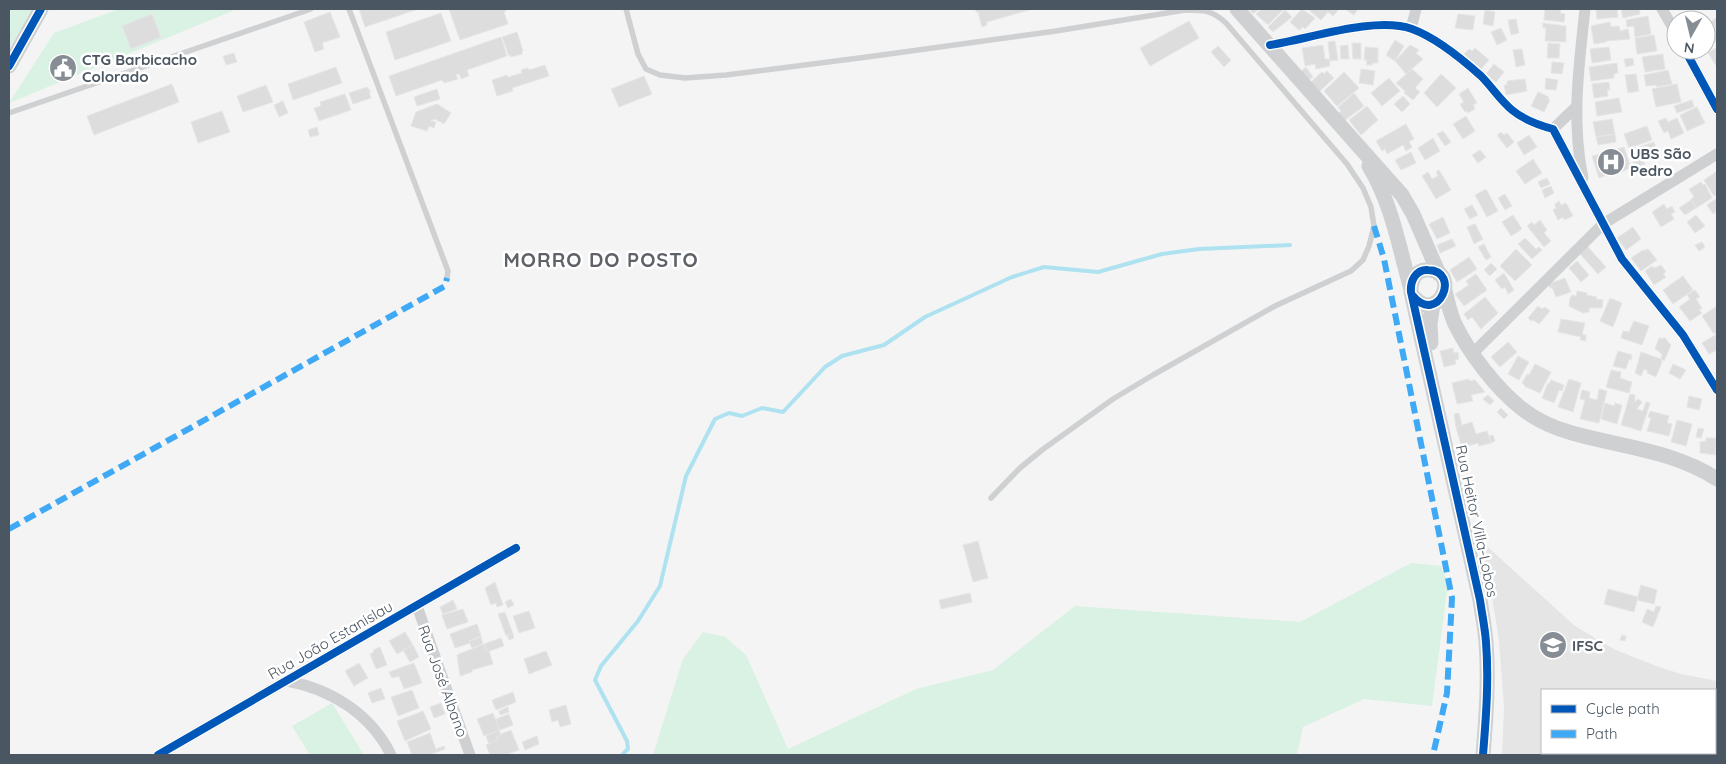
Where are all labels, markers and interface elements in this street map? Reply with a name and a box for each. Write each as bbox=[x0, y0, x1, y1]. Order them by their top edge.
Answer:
north arrow bbox=[1666, 10, 1716, 60]
text: N bbox=[1683, 38, 1696, 58]
place label: CTG Barbicacho Colorado bbox=[82, 50, 197, 86]
public building icon: CTG Barbicacho Colorado bbox=[48, 53, 78, 83]
place label: UBS São Pedro bbox=[1630, 144, 1691, 180]
hospital icon: UBS São Pedro bbox=[1596, 147, 1626, 177]
district label: MORRO DO POSTO bbox=[503, 247, 699, 272]
street label: Rua Heitor Villa-Lobos bbox=[1452, 443, 1502, 599]
street label: Rua João Estanislau bbox=[264, 597, 396, 683]
street label: Rua José Albano bbox=[414, 622, 472, 740]
school or university icon: IFSC bbox=[1538, 630, 1568, 660]
place label: IFSC bbox=[1572, 636, 1603, 655]
legend bbox=[1541, 689, 1716, 754]
text: Cycle path bbox=[1586, 699, 1660, 718]
text: Path bbox=[1586, 724, 1618, 743]

